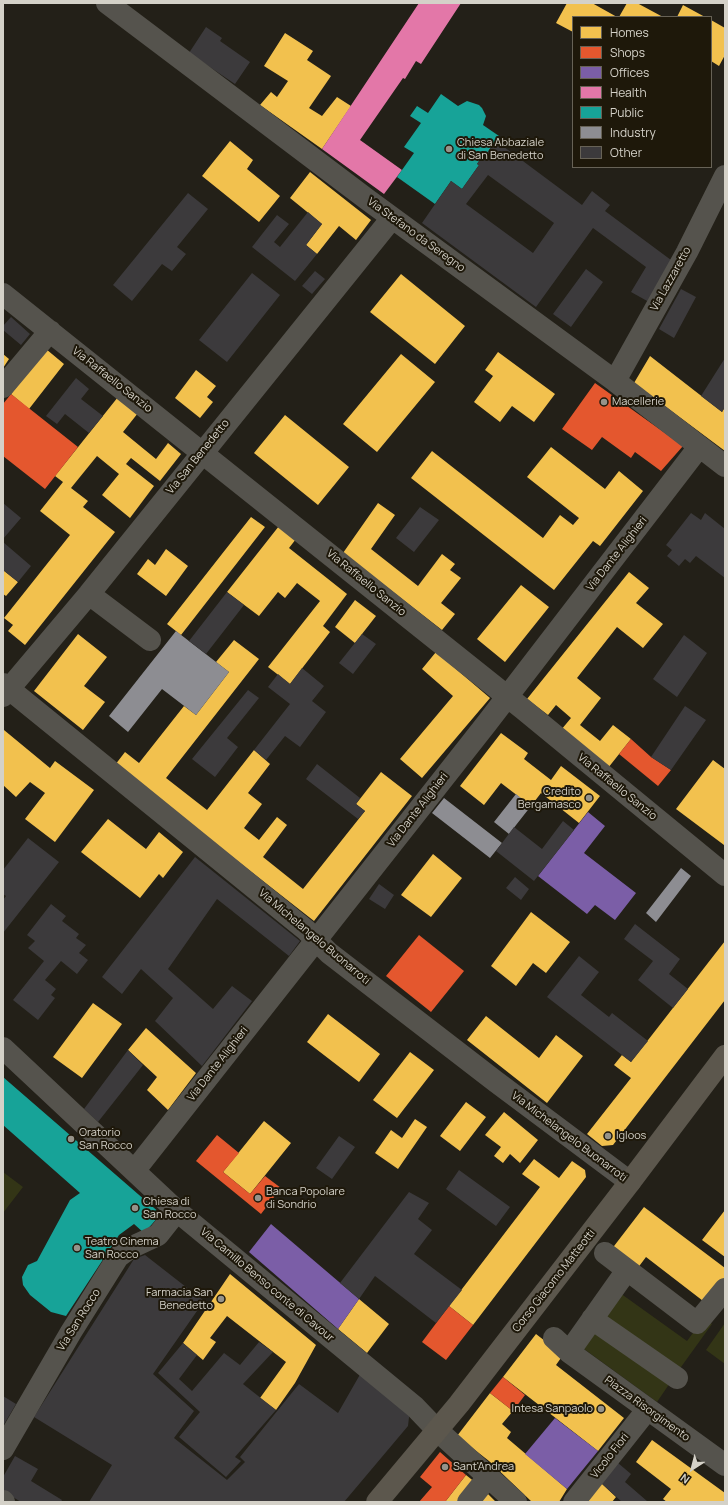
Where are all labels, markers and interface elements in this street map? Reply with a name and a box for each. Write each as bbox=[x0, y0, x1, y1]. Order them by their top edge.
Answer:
legend bbox=[572, 16, 712, 168]
text: Homes bbox=[610, 24, 649, 41]
text: Shops bbox=[610, 44, 645, 61]
text: Offices bbox=[610, 64, 649, 81]
text: Health bbox=[610, 84, 647, 101]
text: Public bbox=[610, 104, 644, 121]
text: Industry bbox=[610, 124, 656, 141]
place label: Chiesa Abbaziale di San Benedetto bbox=[457, 136, 544, 162]
marker: Chiesa Abbaziale di San Benedetto bbox=[444, 144, 454, 154]
text: Other bbox=[610, 144, 642, 161]
street label: Via Stefano da Seregno bbox=[365, 195, 467, 275]
street label: Via Lazzaretto bbox=[648, 245, 694, 313]
street label: Via Raffaello Sanzio bbox=[69, 345, 155, 415]
place label: Macellerie bbox=[612, 395, 664, 409]
marker: Macellerie bbox=[599, 397, 609, 407]
street label: Via San Benedetto bbox=[164, 417, 232, 497]
street label: Via Dante Alighieri bbox=[584, 514, 650, 594]
street label: Via Raffaello Sanzio bbox=[324, 547, 408, 619]
street label: Via Raffaello Sanzio bbox=[575, 751, 659, 823]
street label: Via Dante Alighieri bbox=[385, 770, 451, 850]
place label: Credito Bergamasco bbox=[518, 785, 581, 811]
marker: Credito Bergamasco bbox=[584, 793, 594, 803]
street label: Via Michelangelo Buonarroti bbox=[256, 887, 372, 987]
street label: Via Dante Alighieri bbox=[185, 1024, 251, 1104]
street label: Via Michelangelo Buonarroti bbox=[509, 1089, 629, 1185]
place label: Oratorio San Rocco bbox=[79, 1126, 132, 1152]
place label: Igloos bbox=[616, 1129, 646, 1143]
marker: Igloos bbox=[603, 1131, 613, 1141]
marker: Oratorio San Rocco bbox=[66, 1134, 76, 1144]
place label: Banca Popolare di Sondrio bbox=[266, 1185, 345, 1211]
marker: Banca Popolare di Sondrio bbox=[253, 1193, 263, 1203]
place label: Chiesa di San Rocco bbox=[143, 1195, 196, 1221]
marker: Chiesa di San Rocco bbox=[130, 1203, 140, 1213]
street label: Via Camillo Benso conte di Cavour bbox=[198, 1225, 336, 1345]
street label: Corso Giacomo Matteotti bbox=[510, 1227, 598, 1335]
place label: Teatro Cinema San Rocco bbox=[85, 1235, 159, 1261]
marker: Teatro Cinema San Rocco bbox=[72, 1243, 82, 1253]
place label: Farmacia San Benedetto bbox=[146, 1286, 213, 1312]
street label: Via San Rocco bbox=[55, 1287, 103, 1353]
marker: Farmacia San Benedetto bbox=[216, 1294, 226, 1304]
street label: Piazza Risorgimento bbox=[602, 1374, 692, 1444]
place label: Intesa Sanpaolo bbox=[512, 1402, 593, 1416]
marker: Intesa Sanpaolo bbox=[596, 1404, 606, 1414]
street label: Vicolo Fiori bbox=[588, 1431, 632, 1481]
north arrow bbox=[672, 1449, 712, 1489]
place label: Sant'Andrea bbox=[453, 1460, 514, 1474]
marker: Sant'Andrea bbox=[440, 1462, 450, 1472]
text: N bbox=[677, 1471, 692, 1488]

